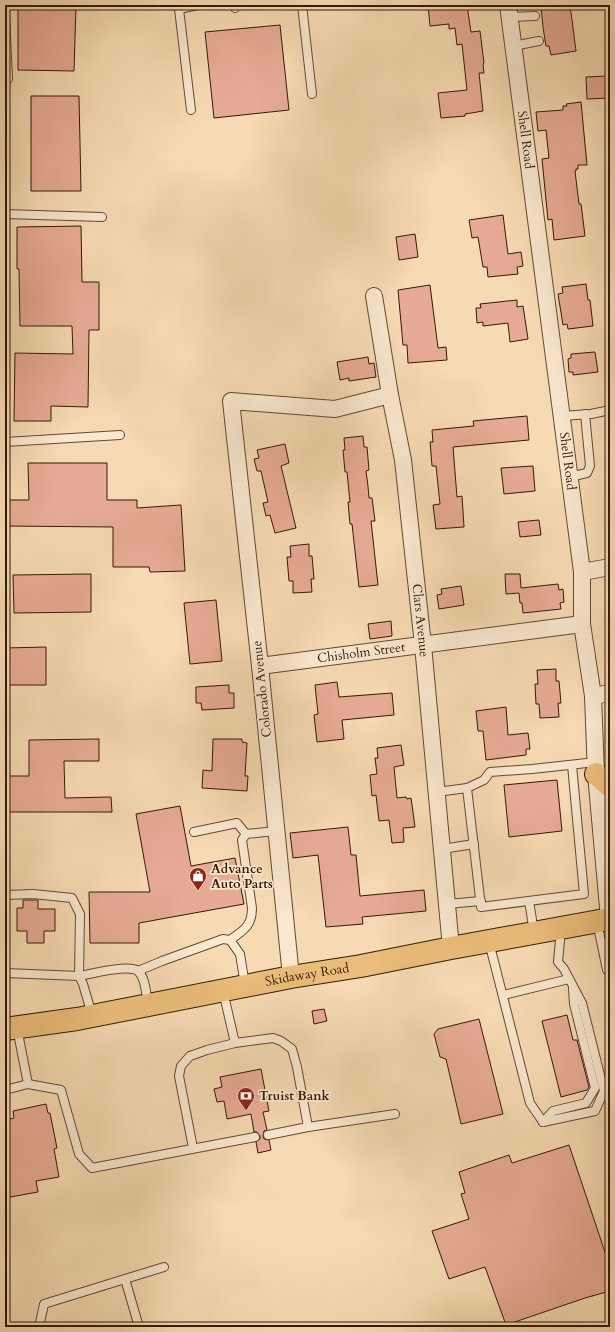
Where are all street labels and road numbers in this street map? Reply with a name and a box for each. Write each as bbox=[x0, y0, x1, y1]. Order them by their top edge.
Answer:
street label: Shell Road bbox=[513, 110, 538, 170]
street label: Shell Road bbox=[555, 431, 580, 491]
street label: Clars Avenue bbox=[407, 583, 433, 658]
street label: Chisholm Street bbox=[316, 638, 406, 667]
street label: Colorado Avenue bbox=[248, 640, 276, 738]
street label: Skidaway Road bbox=[264, 959, 350, 991]

